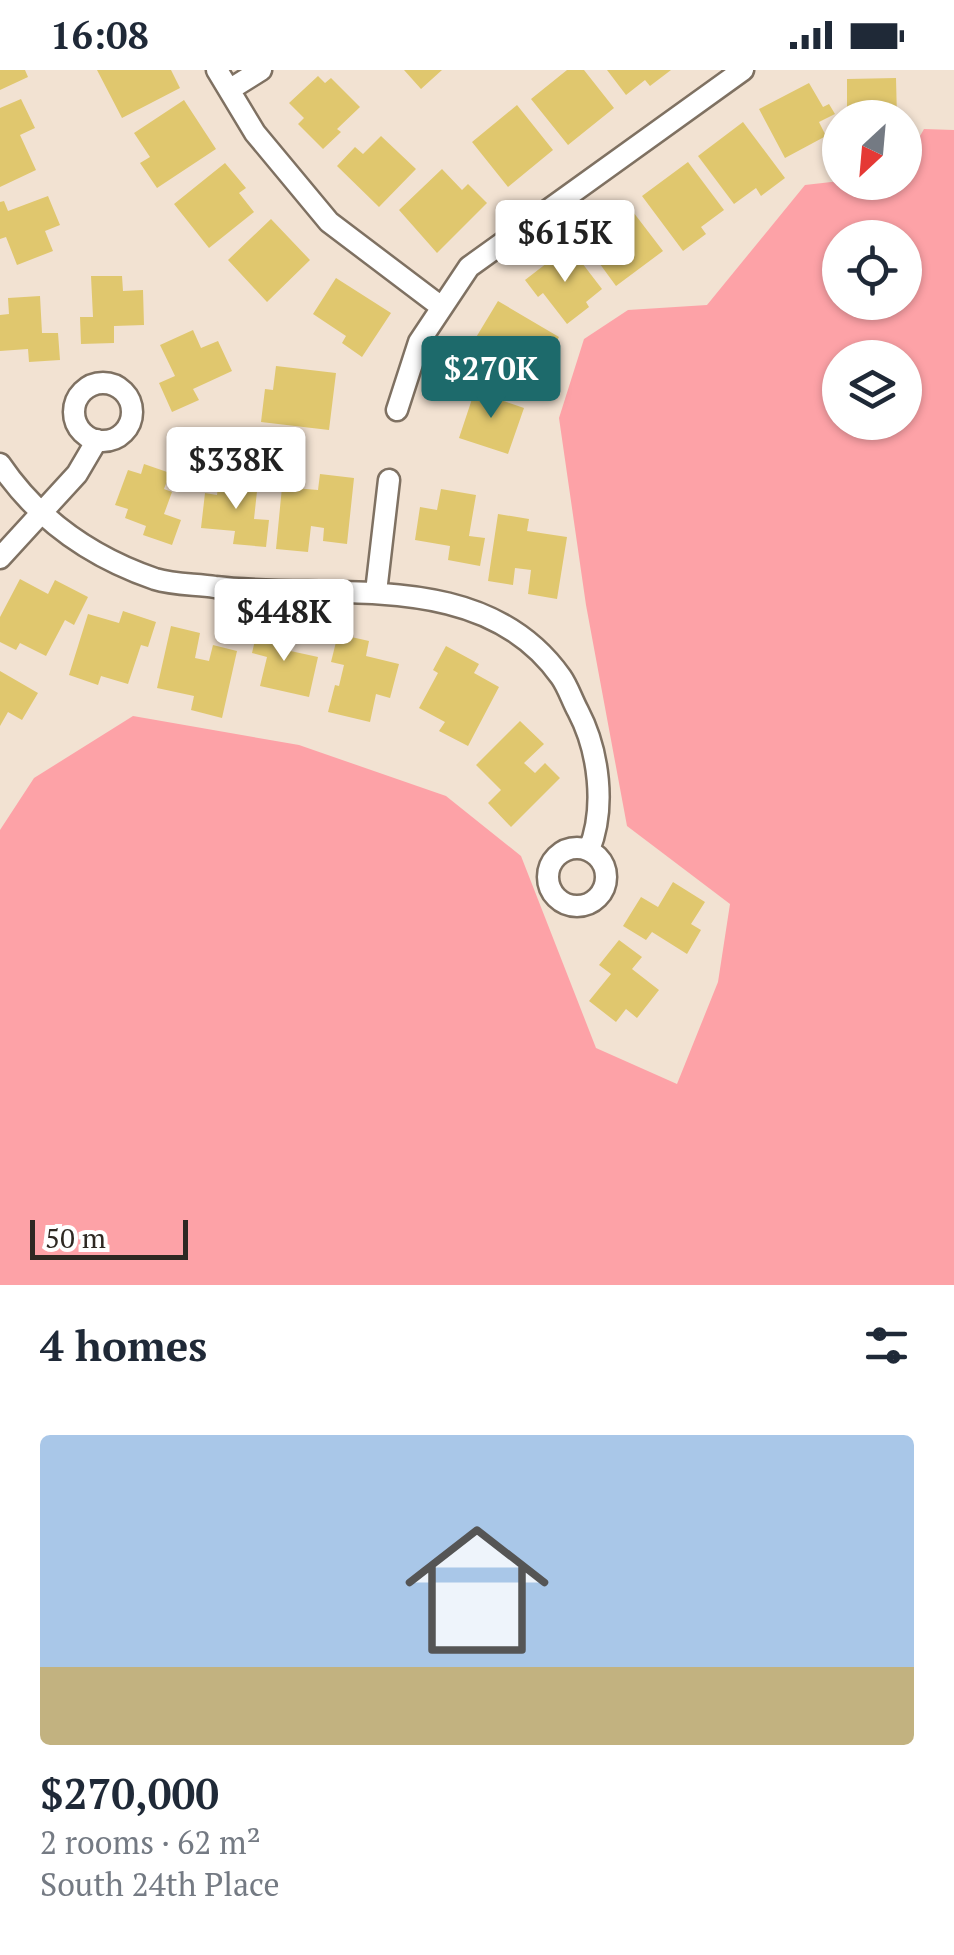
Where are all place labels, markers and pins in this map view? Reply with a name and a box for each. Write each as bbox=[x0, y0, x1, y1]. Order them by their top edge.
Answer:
pin: $615K bbox=[495, 200, 635, 285]
pin: $270K bbox=[421, 336, 561, 421]
pin: $338K bbox=[166, 427, 306, 512]
pin: $448K bbox=[214, 579, 354, 664]

